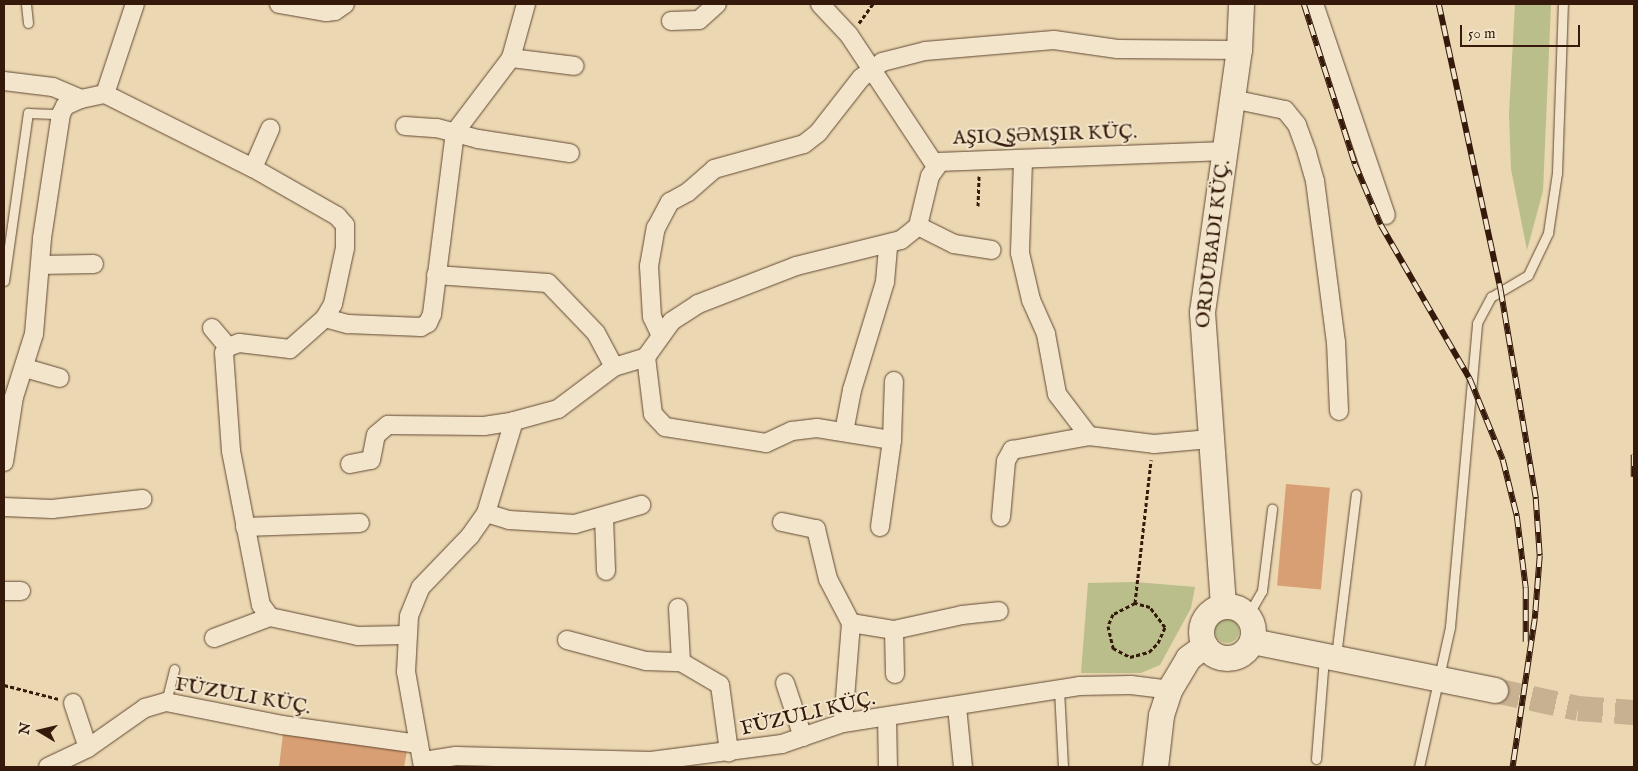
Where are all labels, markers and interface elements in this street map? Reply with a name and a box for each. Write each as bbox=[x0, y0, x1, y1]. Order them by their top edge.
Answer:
scale bar bbox=[1463, 15, 1583, 47]
text: 50 m bbox=[1468, 24, 1496, 43]
street label: AŞIQ ŞƏMŞIR KÜÇ. bbox=[952, 120, 1138, 150]
street label: ORDUBADI KÜÇ. bbox=[1191, 158, 1235, 330]
street label: FÜZULI KÜÇ. bbox=[173, 672, 313, 720]
street label: FÜZULI KÜÇ. bbox=[738, 687, 878, 741]
north arrow bbox=[15, 706, 65, 756]
text: N bbox=[15, 721, 35, 736]

